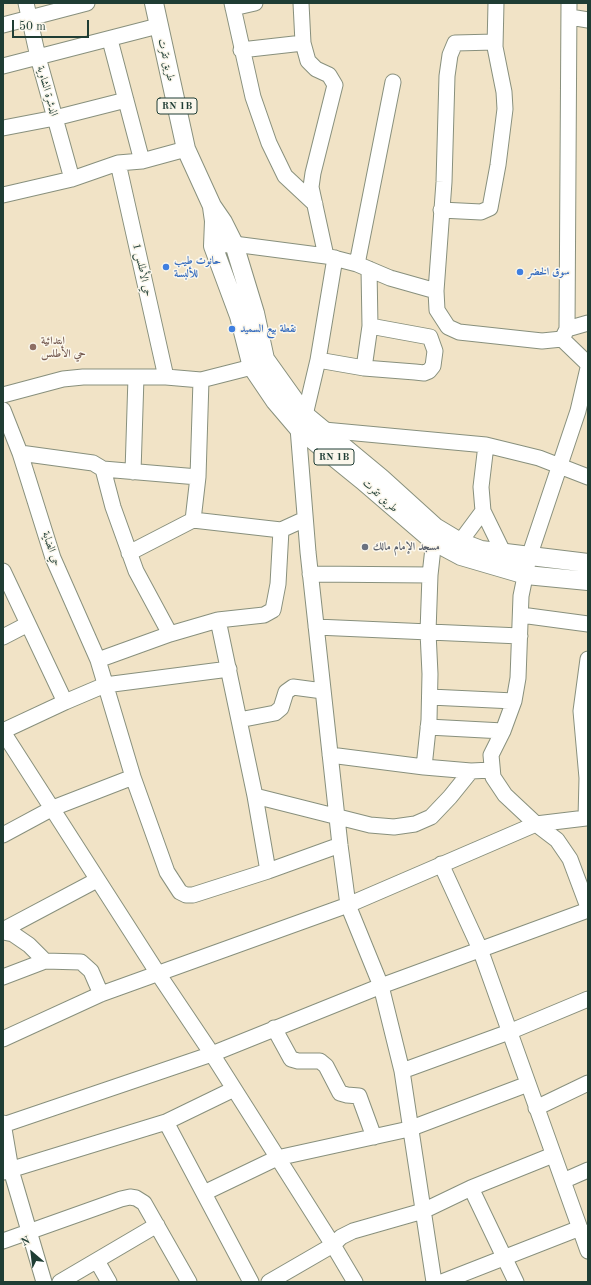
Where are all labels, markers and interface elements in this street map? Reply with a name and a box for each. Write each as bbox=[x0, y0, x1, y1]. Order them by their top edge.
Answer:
scale bar bbox=[14, 12, 91, 38]
text: 50 m bbox=[19, 21, 46, 33]
street label: طريق تقرت bbox=[155, 37, 177, 83]
street label: الدشرة الشاوية bbox=[34, 64, 60, 118]
road number: RN 1B bbox=[157, 98, 197, 114]
street label: حي الأطلس 1 bbox=[129, 242, 155, 298]
place label: حانوت طيب للألبسة bbox=[174, 254, 221, 280]
marker: حانوت طيب للألبسة bbox=[161, 262, 171, 272]
place label: سوق الخضر bbox=[528, 265, 570, 279]
marker: سوق الخضر bbox=[515, 267, 525, 277]
place label: نقطة بيع السميد bbox=[240, 322, 296, 336]
marker: نقطة بيع السميد bbox=[227, 324, 237, 334]
place label: ابتدائية حي الأطلس bbox=[41, 334, 86, 360]
marker: ابتدائية حي الأطلس bbox=[28, 342, 38, 352]
road number: RN 1B bbox=[314, 449, 354, 465]
street label: طريق تقرت bbox=[359, 477, 401, 515]
street label: حي الضاية bbox=[39, 530, 63, 568]
place label: مسجد الإمام مالك bbox=[373, 540, 440, 554]
marker: مسجد الإمام مالك bbox=[360, 542, 370, 552]
north arrow bbox=[12, 1233, 52, 1273]
text: N bbox=[20, 1235, 32, 1249]

